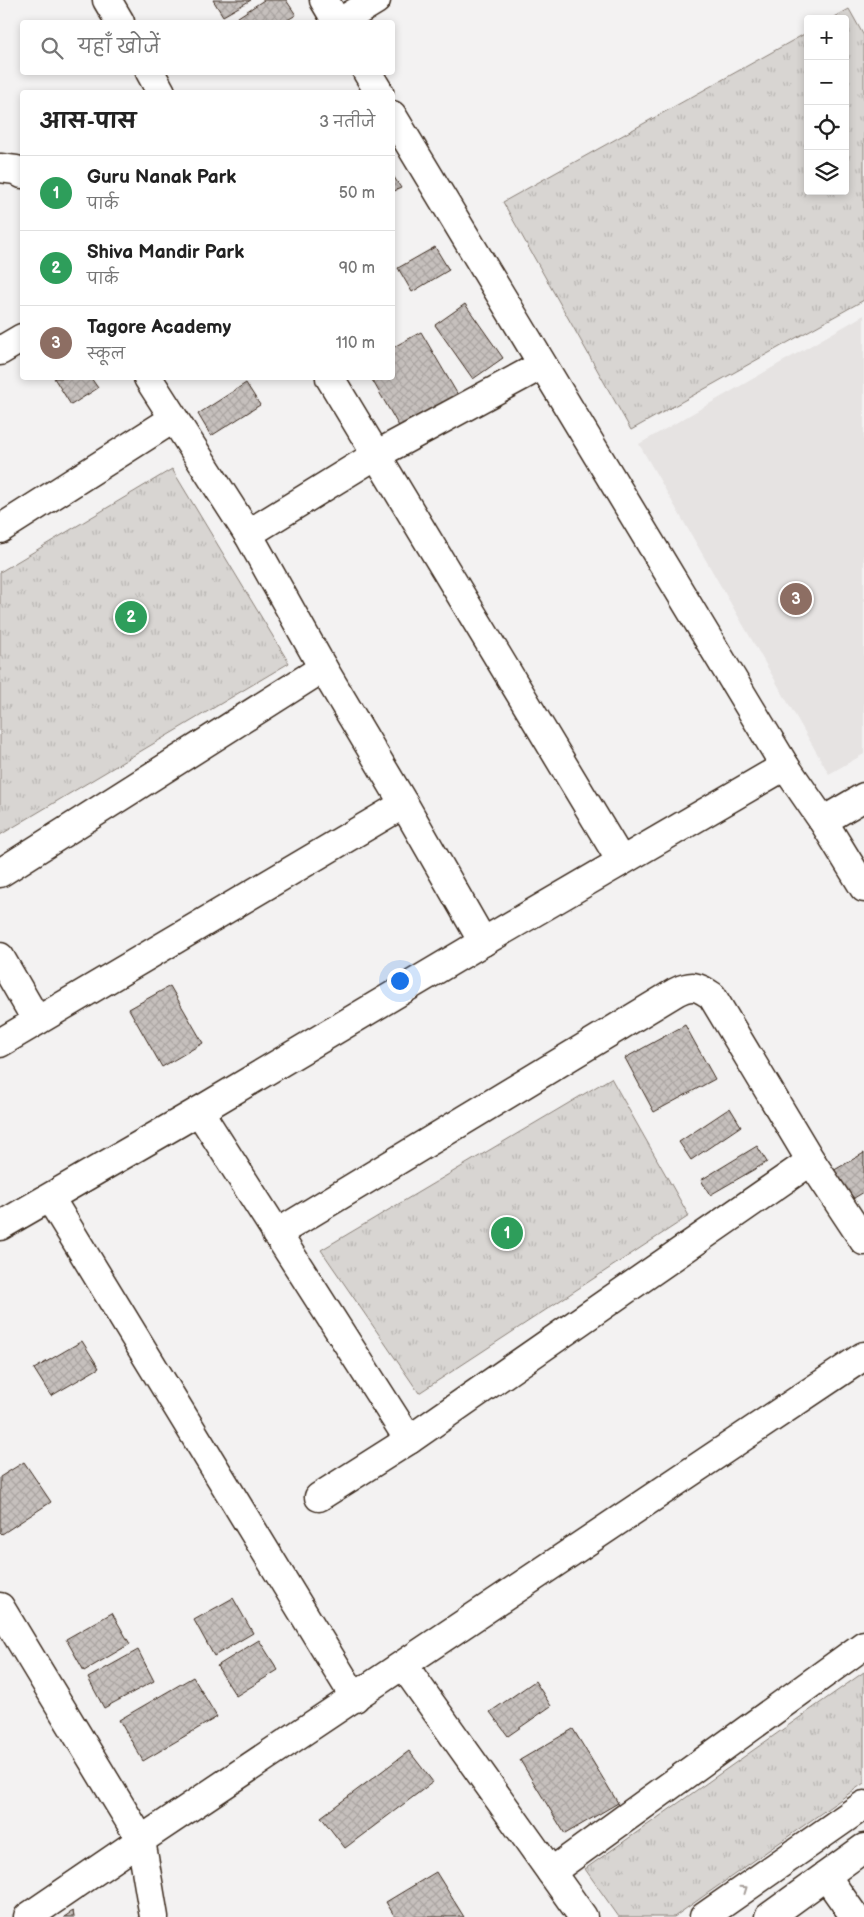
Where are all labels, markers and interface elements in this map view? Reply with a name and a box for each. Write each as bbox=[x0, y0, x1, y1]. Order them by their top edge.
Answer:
map controls bbox=[804, 15, 849, 195]
button: + bbox=[804, 15, 849, 60]
search box bbox=[20, 20, 395, 75]
icon: search bbox=[38, 34, 66, 62]
text: यहाँ खोजें bbox=[78, 36, 160, 59]
button: − bbox=[804, 60, 849, 105]
button: locate bbox=[804, 105, 849, 150]
text: आस-पास bbox=[40, 109, 136, 134]
text: 3 नतीजे bbox=[319, 113, 375, 132]
button: layers bbox=[804, 150, 849, 195]
text: Guru Nanak Park bbox=[87, 166, 236, 189]
text: 1 bbox=[53, 184, 59, 203]
text: 50 m bbox=[339, 184, 375, 203]
text: पार्क bbox=[87, 195, 118, 214]
text: Shiva Mandir Park bbox=[87, 241, 244, 264]
text: 2 bbox=[51, 259, 61, 278]
text: 90 m bbox=[339, 259, 375, 278]
text: पार्क bbox=[87, 270, 118, 289]
text: Tagore Academy bbox=[87, 316, 231, 339]
text: 3 bbox=[51, 334, 61, 353]
text: 110 m bbox=[336, 334, 375, 353]
text: स्कूल bbox=[87, 345, 125, 364]
pin: 3 bbox=[780, 580, 812, 618]
pin: 2 bbox=[115, 598, 147, 636]
your location bbox=[387, 968, 413, 994]
pin: 1 bbox=[491, 1214, 523, 1252]
one-way arrow bbox=[738, 1886, 748, 1895]

